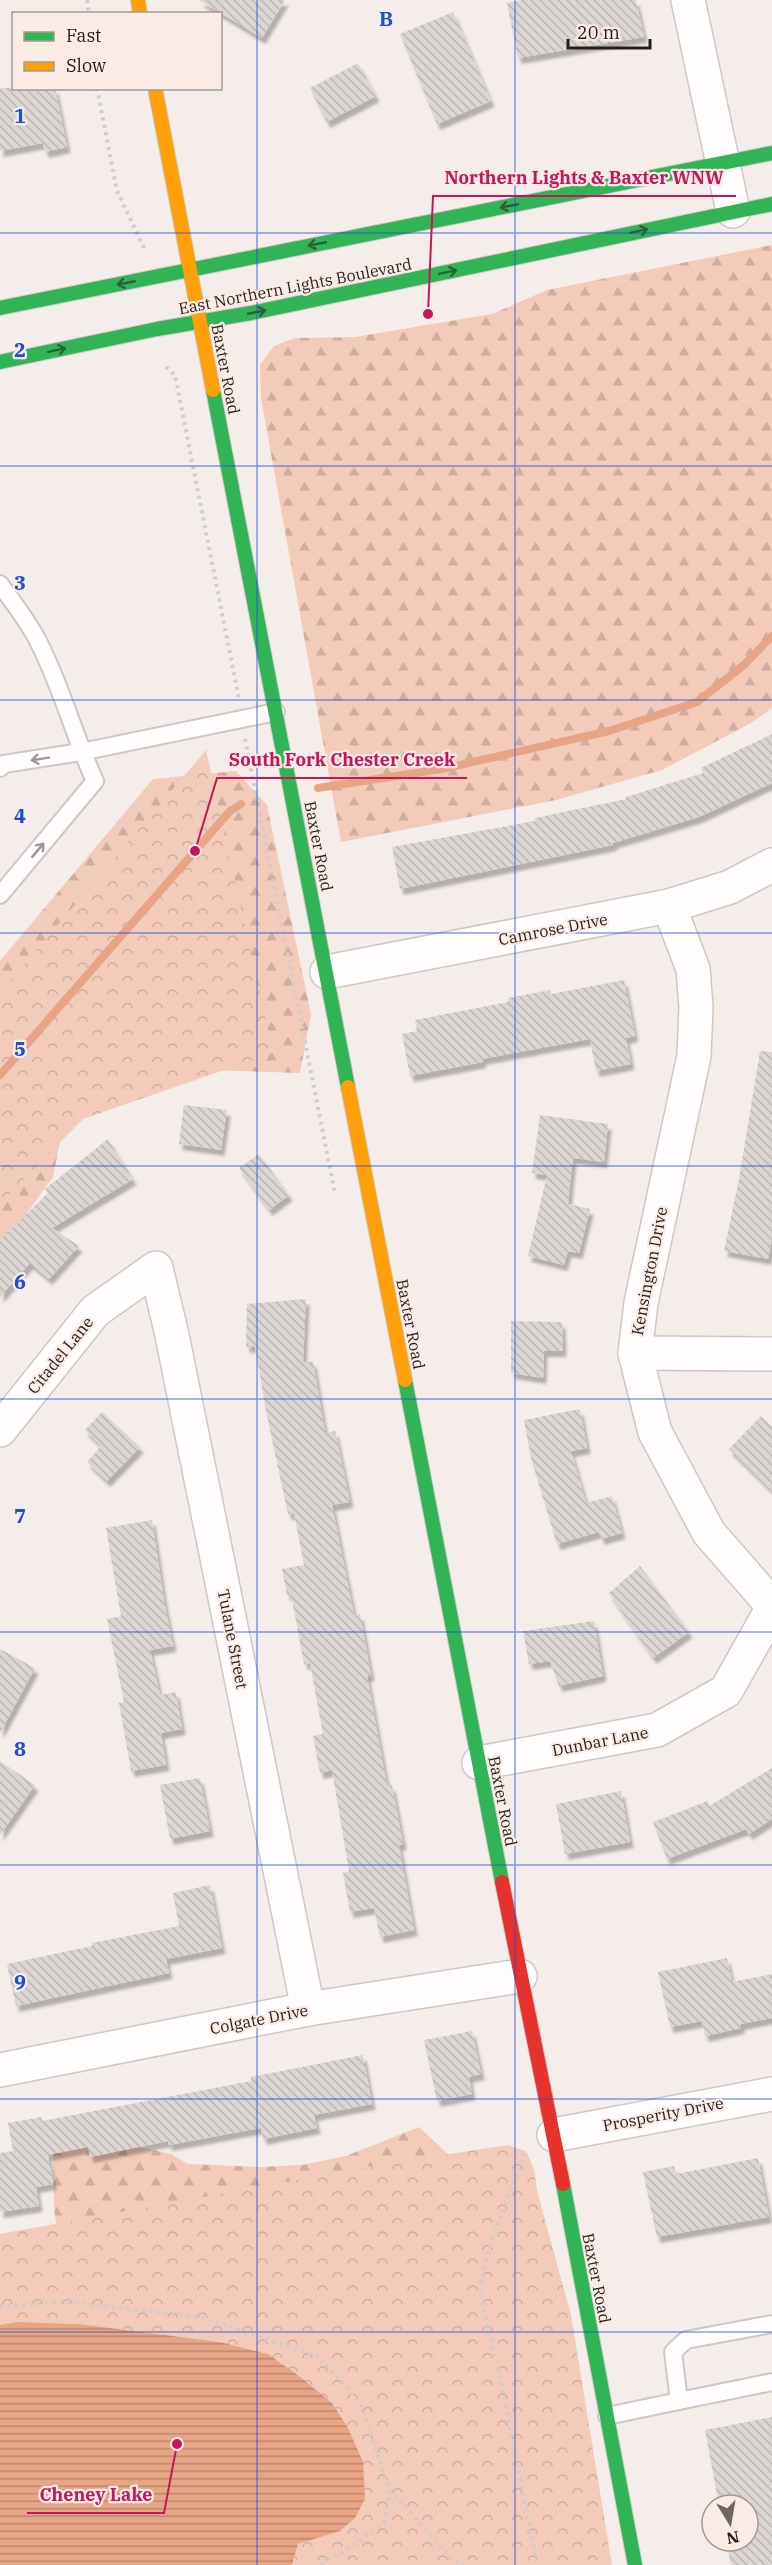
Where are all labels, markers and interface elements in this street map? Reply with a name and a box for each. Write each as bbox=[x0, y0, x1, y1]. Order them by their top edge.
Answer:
text: B bbox=[379, 5, 393, 32]
legend bbox=[12, 12, 222, 90]
scale bar bbox=[568, 12, 650, 50]
text: 20 m bbox=[577, 21, 620, 44]
text: Fast bbox=[66, 24, 101, 47]
text: Slow bbox=[66, 54, 106, 77]
text: 1 bbox=[14, 102, 26, 129]
callout: Northern Lights & Baxter WNW bbox=[433, 160, 736, 196]
text: Northern Lights & Baxter WNW bbox=[445, 166, 724, 189]
one-way arrow bbox=[499, 201, 519, 212]
one-way arrow bbox=[629, 225, 648, 236]
one-way arrow bbox=[308, 239, 328, 250]
street label: East Northern Lights Boulevard bbox=[177, 253, 414, 318]
one-way arrow bbox=[438, 266, 458, 277]
one-way arrow bbox=[117, 278, 137, 289]
one-way arrow bbox=[247, 306, 267, 317]
street label: Baxter Road bbox=[207, 322, 245, 416]
text: 2 bbox=[14, 336, 26, 363]
one-way arrow bbox=[47, 344, 67, 355]
text: 3 bbox=[14, 569, 26, 596]
callout: South Fork Chester Creek bbox=[217, 742, 467, 778]
text: South Fork Chester Creek bbox=[229, 748, 456, 771]
one-way arrow bbox=[30, 753, 50, 764]
street label: Baxter Road bbox=[300, 799, 338, 893]
text: 4 bbox=[14, 802, 26, 829]
one-way arrow bbox=[31, 842, 44, 858]
street label: Camrose Drive bbox=[497, 909, 609, 949]
text: 5 bbox=[14, 1035, 26, 1062]
street label: Kensington Drive bbox=[627, 1205, 671, 1337]
text: 6 bbox=[14, 1268, 26, 1295]
street label: Baxter Road bbox=[392, 1277, 430, 1371]
street label: Citadel Lane bbox=[23, 1312, 97, 1398]
text: 7 bbox=[14, 1502, 26, 1529]
street label: Tulane Street bbox=[214, 1588, 253, 1691]
street label: Dunbar Lane bbox=[550, 1722, 650, 1760]
text: 8 bbox=[14, 1735, 26, 1762]
street label: Baxter Road bbox=[484, 1754, 522, 1848]
text: 9 bbox=[14, 1968, 26, 1995]
street label: Colgate Drive bbox=[208, 2000, 310, 2038]
street label: Prosperity Drive bbox=[601, 2092, 725, 2136]
street label: Baxter Road bbox=[578, 2231, 616, 2325]
callout: Cheney Lake bbox=[27, 2477, 164, 2513]
text: Cheney Lake bbox=[40, 2483, 152, 2506]
north arrow bbox=[700, 2493, 760, 2553]
text: N bbox=[725, 2527, 741, 2549]

